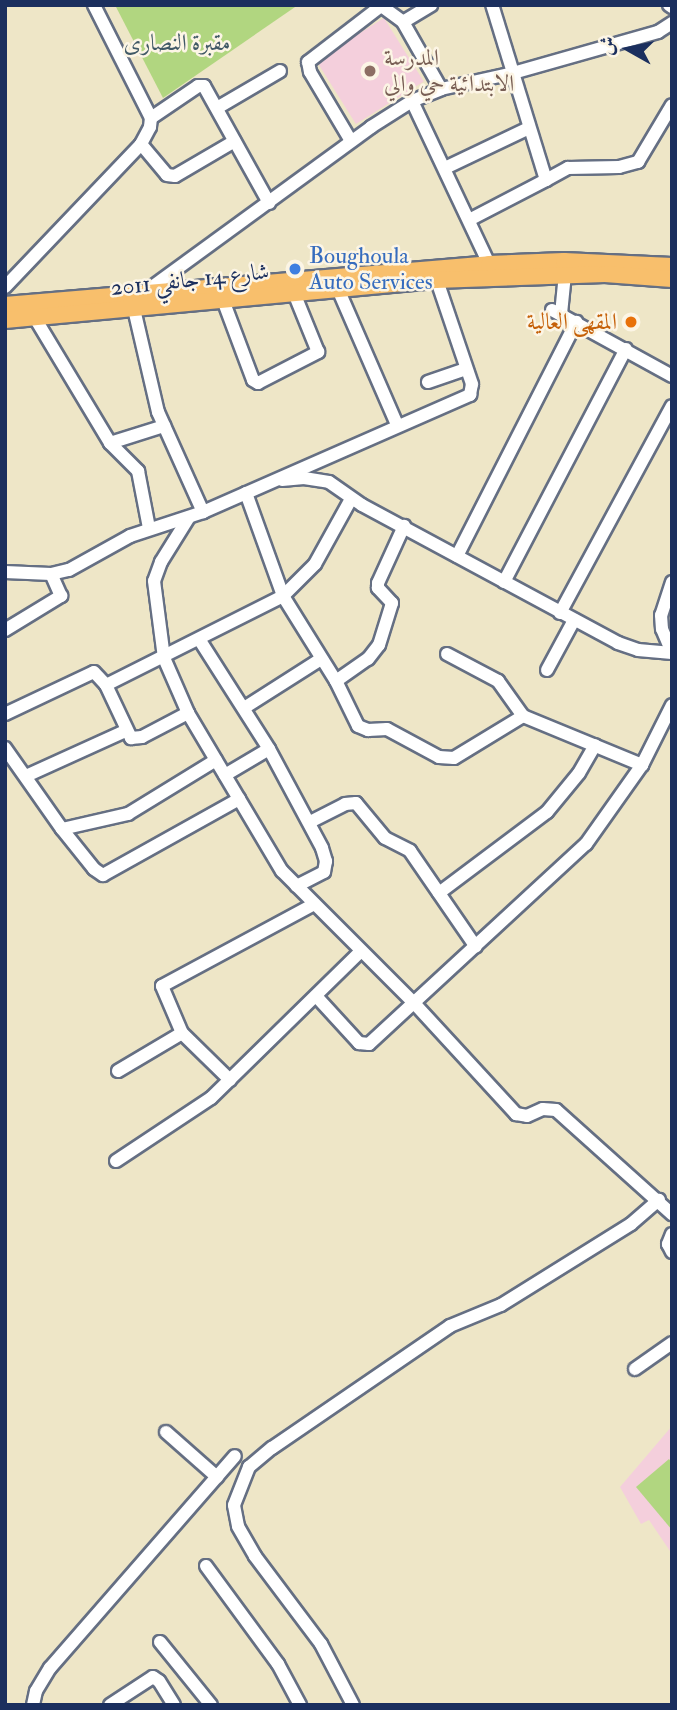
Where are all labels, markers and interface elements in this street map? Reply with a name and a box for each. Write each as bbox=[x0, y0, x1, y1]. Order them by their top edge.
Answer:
north arrow bbox=[593, 14, 663, 84]
park label: مقبرة النصارى bbox=[124, 29, 230, 57]
text: ش bbox=[594, 35, 621, 57]
place label: المدرسة الابتدائية حي والي bbox=[384, 44, 514, 98]
marker: المدرسة الابتدائية حي والي bbox=[362, 63, 378, 79]
place label: Boughoula Auto Services bbox=[309, 242, 433, 296]
street label: شارع 14 جانفي 2011 bbox=[109, 258, 271, 302]
marker: Boughoula Auto Services bbox=[287, 261, 303, 277]
place label: المقهى العالية bbox=[527, 308, 617, 336]
marker: المقهى العالية bbox=[623, 314, 639, 330]

